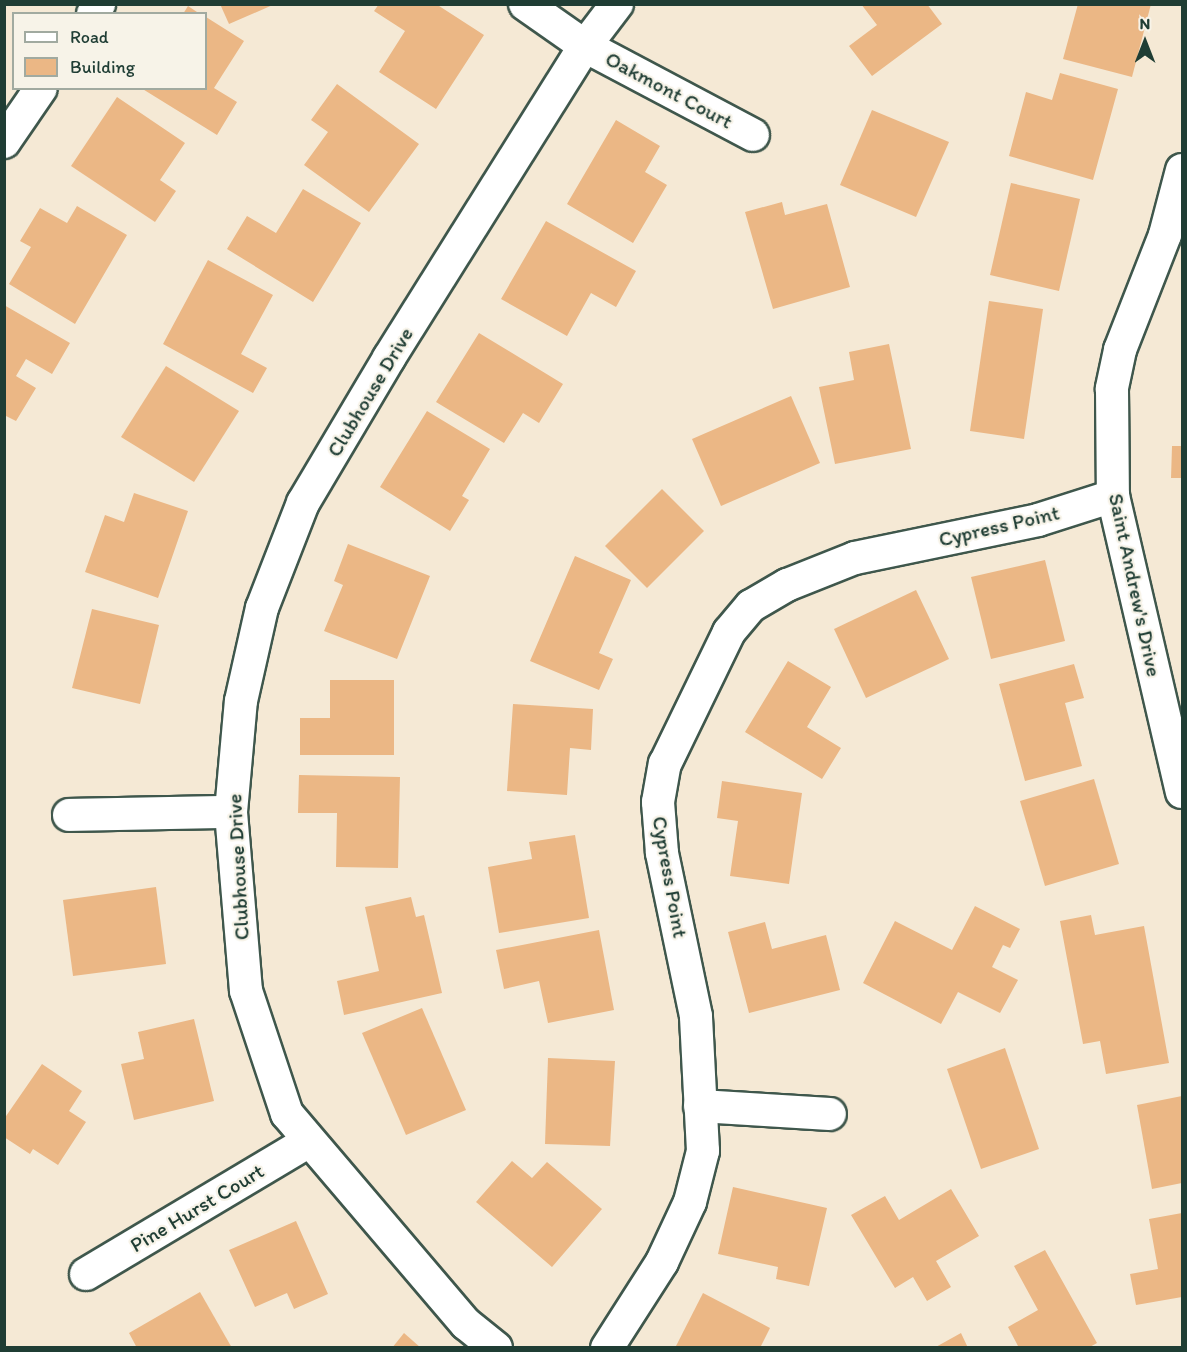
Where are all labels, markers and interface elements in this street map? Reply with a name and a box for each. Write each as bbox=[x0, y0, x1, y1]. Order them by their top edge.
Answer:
legend bbox=[12, 12, 207, 90]
north arrow bbox=[1115, 12, 1175, 72]
text: N bbox=[1140, 14, 1150, 33]
text: Road bbox=[70, 26, 109, 48]
street label: Oakmont Court bbox=[601, 46, 737, 134]
text: Building bbox=[70, 56, 135, 78]
street label: Clubhouse Drive bbox=[321, 323, 419, 461]
street label: Saint Andrew's Drive bbox=[1103, 491, 1167, 679]
street label: Cypress Point bbox=[937, 500, 1061, 552]
street label: Clubhouse Drive bbox=[222, 793, 254, 941]
street label: Cypress Point bbox=[647, 815, 693, 939]
street label: Pine Hurst Court bbox=[125, 1158, 269, 1258]

